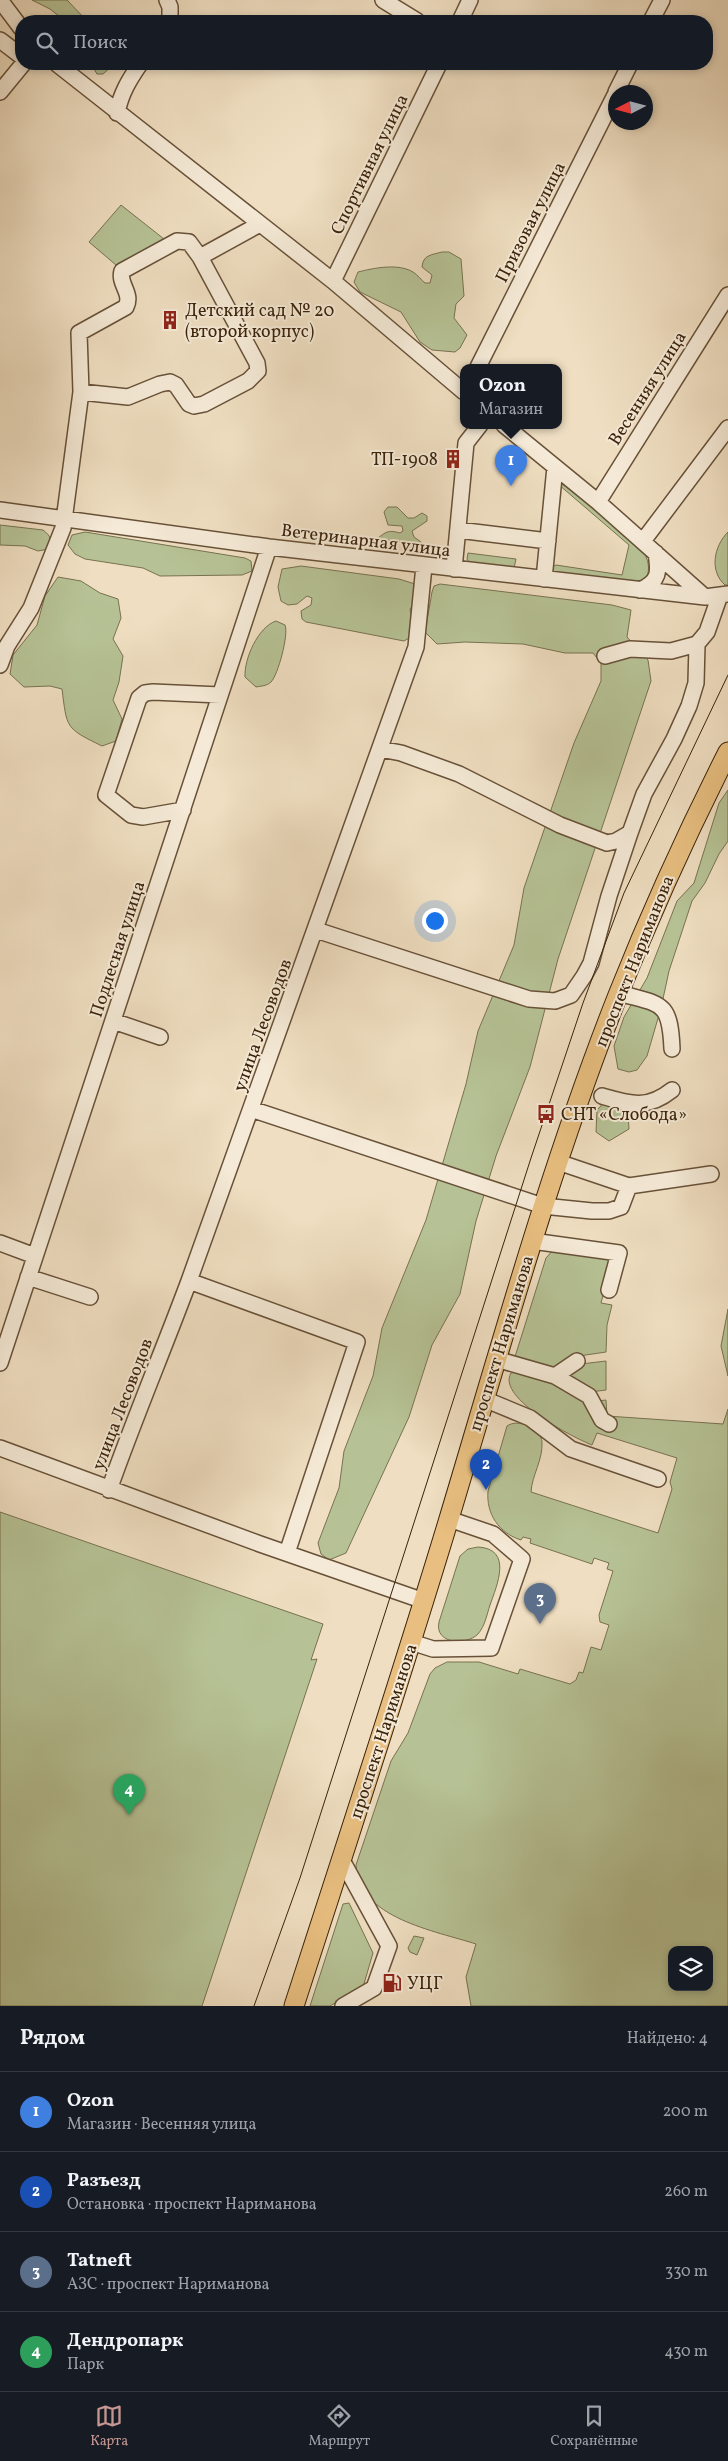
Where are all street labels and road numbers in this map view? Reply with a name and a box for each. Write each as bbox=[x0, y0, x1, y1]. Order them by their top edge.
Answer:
street label: Спортивная улица bbox=[325, 90, 415, 239]
street label: Призовая улица bbox=[490, 158, 573, 287]
street label: Весенняя улица bbox=[603, 327, 693, 451]
street label: Ветеринарная улица bbox=[280, 519, 452, 564]
street label: проспект Нариманова bbox=[590, 872, 681, 1051]
street label: Подлесная улица bbox=[85, 878, 152, 1021]
street label: улица Лесоводов bbox=[228, 956, 299, 1095]
street label: проспект Нариманова bbox=[464, 1252, 541, 1435]
street label: улица Лесоводов bbox=[87, 1335, 160, 1474]
street label: проспект Нариманова bbox=[344, 1641, 425, 1822]

